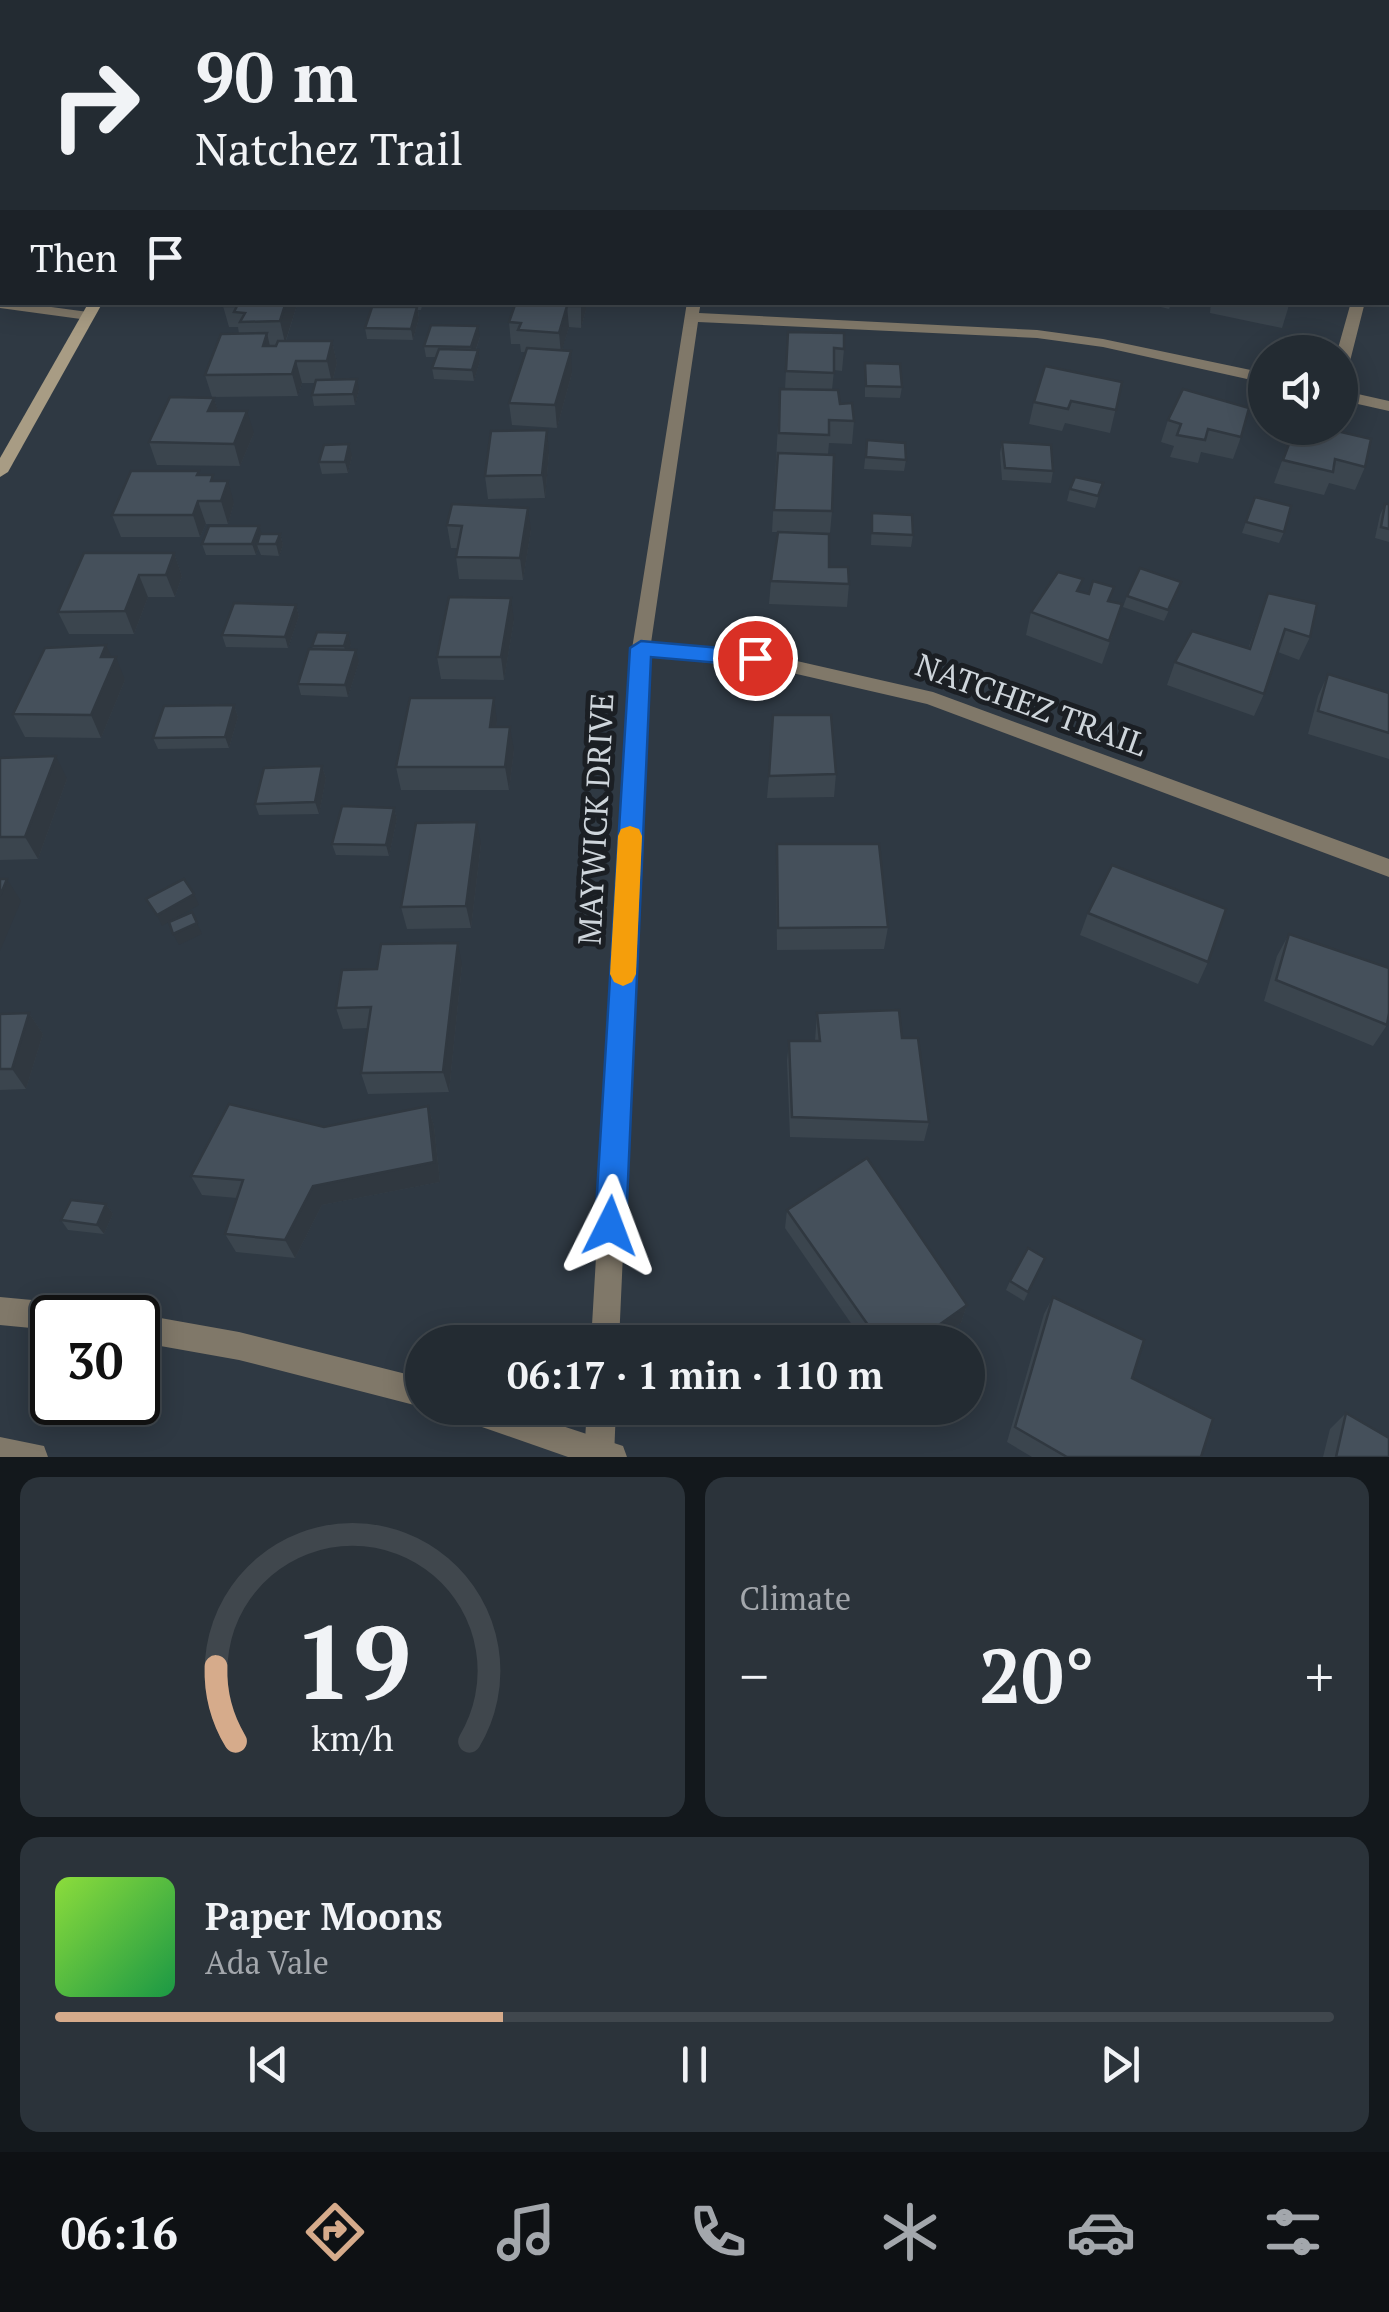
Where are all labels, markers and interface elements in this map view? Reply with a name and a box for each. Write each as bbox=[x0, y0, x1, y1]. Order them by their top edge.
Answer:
text: 90 m bbox=[195, 29, 358, 122]
icon: right bbox=[30, 40, 160, 170]
text: Natchez Trail bbox=[195, 118, 463, 178]
icon: arrive bbox=[138, 230, 193, 285]
text: Then bbox=[30, 233, 118, 283]
map controls bbox=[1248, 335, 1358, 445]
button: sound bbox=[1248, 335, 1358, 445]
pin bbox=[713, 616, 798, 701]
icon: arrive bbox=[728, 631, 783, 686]
street label: NATCHEZ TRAIL bbox=[910, 643, 1153, 765]
street label: MAYWICK DRIVE bbox=[567, 692, 623, 946]
position arrow bbox=[558, 1174, 662, 1278]
speed limit sign: 30 bbox=[30, 1295, 160, 1425]
text: 06:17 · 1 min · 110 m bbox=[507, 1350, 883, 1400]
text: Climate bbox=[740, 1577, 851, 1619]
text: 19 bbox=[293, 1591, 411, 1729]
text: 20° bbox=[979, 1625, 1095, 1724]
text: − bbox=[740, 1639, 769, 1712]
text: + bbox=[1305, 1639, 1334, 1712]
text: km/h bbox=[311, 1714, 394, 1761]
text: Paper Moons bbox=[205, 1891, 443, 1941]
text: Ada Vale bbox=[205, 1941, 329, 1983]
icon: previous bbox=[241, 2037, 296, 2092]
icon: pause bbox=[667, 2037, 722, 2092]
icon: next bbox=[1093, 2037, 1148, 2092]
icon: directions bbox=[300, 2197, 370, 2267]
icon: music bbox=[491, 2197, 561, 2267]
icon: phone bbox=[683, 2197, 753, 2267]
icon: climate bbox=[875, 2197, 945, 2267]
icon: car bbox=[1066, 2197, 1136, 2267]
icon: filters bbox=[1258, 2197, 1328, 2267]
text: 06:16 bbox=[61, 2202, 178, 2262]

